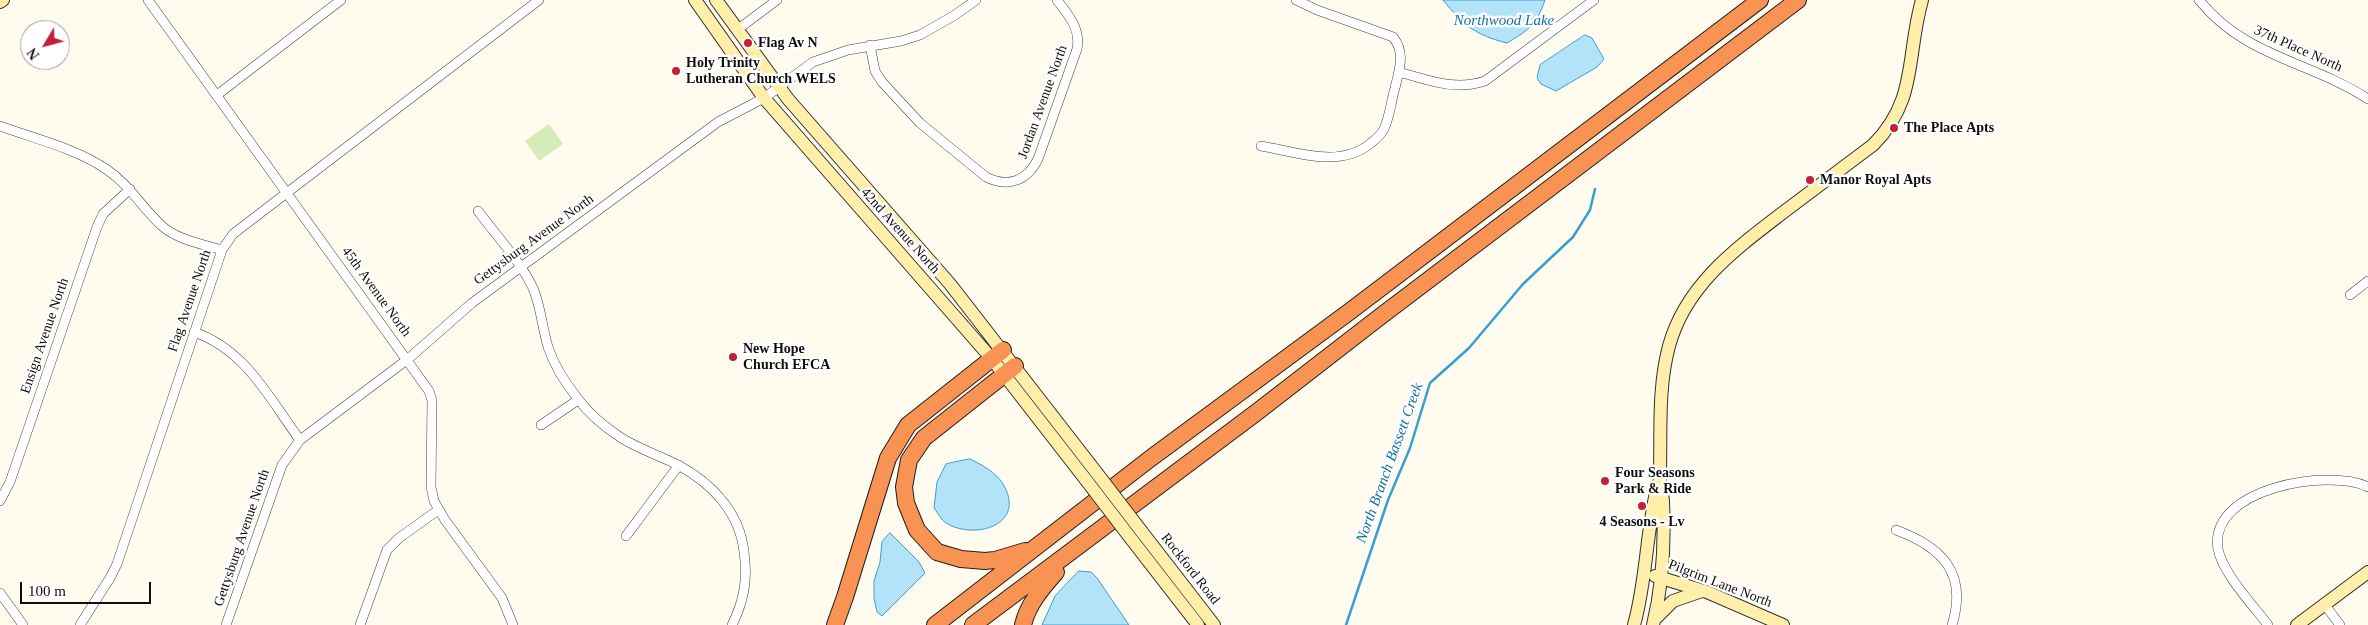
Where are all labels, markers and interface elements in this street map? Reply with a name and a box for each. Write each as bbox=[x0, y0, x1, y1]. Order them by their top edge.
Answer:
water label: Northwood Lake bbox=[1454, 12, 1554, 30]
north arrow bbox=[20, 20, 70, 70]
street label: 37th Place North bbox=[2251, 22, 2345, 76]
place label: Flag Av N bbox=[758, 35, 818, 51]
marker: Flag Av N bbox=[742, 37, 754, 49]
street label: Jordan Avenue North bbox=[1015, 43, 1071, 161]
text: N bbox=[24, 45, 42, 62]
place label: Holy Trinity Lutheran Church WELS bbox=[686, 55, 836, 88]
marker: Holy Trinity Lutheran Church WELS bbox=[670, 65, 682, 77]
place label: The Place Apts bbox=[1904, 120, 1994, 136]
marker: The Place Apts bbox=[1888, 122, 1900, 134]
place label: Manor Royal Apts bbox=[1820, 172, 1931, 188]
marker: Manor Royal Apts bbox=[1804, 174, 1816, 186]
street label: 42nd Avenue North bbox=[857, 184, 943, 278]
street label: Gettysburg Avenue North bbox=[471, 191, 597, 289]
street label: 45th Avenue North bbox=[338, 244, 414, 340]
street label: Flag Avenue North bbox=[165, 248, 215, 354]
street label: Ensign Avenue North bbox=[17, 276, 73, 396]
place label: New Hope Church EFCA bbox=[743, 341, 830, 374]
marker: New Hope Church EFCA bbox=[727, 351, 739, 363]
water label: North Branch Bassett Creek bbox=[1353, 381, 1427, 545]
place label: Four Seasons Park & Ride bbox=[1615, 465, 1695, 498]
street label: Gettysburg Avenue North bbox=[211, 467, 273, 609]
marker: Four Seasons Park & Ride bbox=[1599, 475, 1611, 487]
marker: 4 Seasons - Lv bbox=[1636, 500, 1648, 512]
place label: 4 Seasons - Lv bbox=[1599, 514, 1685, 530]
street label: Rockford Road bbox=[1157, 530, 1223, 608]
street label: Pilgrim Lane North bbox=[1666, 557, 1774, 611]
scale bar bbox=[22, 572, 154, 604]
text: 100 m bbox=[28, 583, 66, 599]

